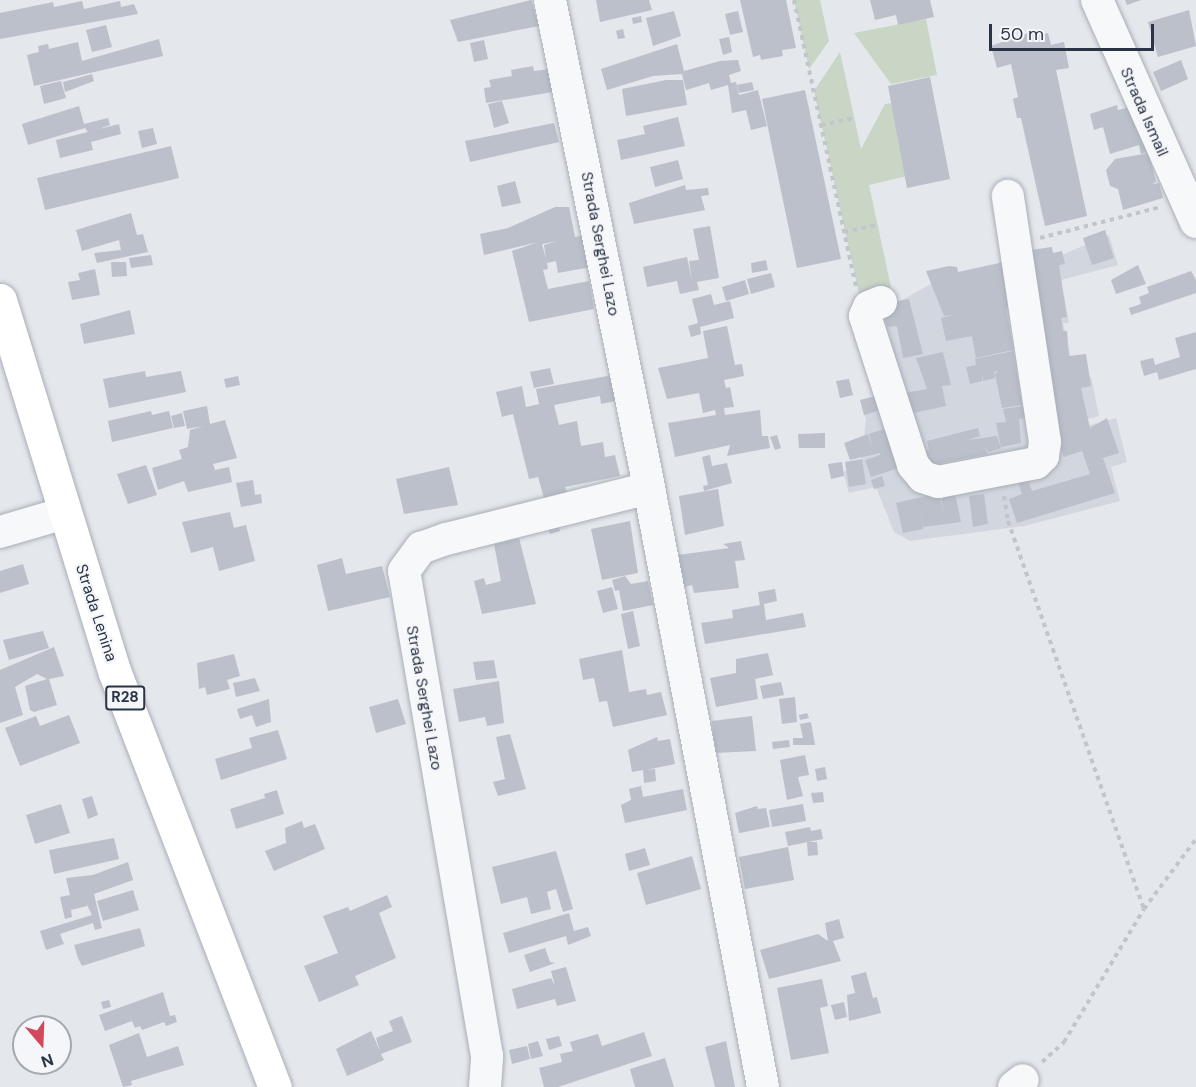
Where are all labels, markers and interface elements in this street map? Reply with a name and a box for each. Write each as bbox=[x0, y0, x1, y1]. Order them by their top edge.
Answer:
scale bar bbox=[992, 12, 1157, 50]
text: 50 m bbox=[1000, 22, 1044, 46]
street label: Strada Ismail bbox=[1116, 65, 1172, 159]
street label: Strada Serghei Lazo bbox=[577, 170, 623, 318]
street label: Strada Lenina bbox=[71, 562, 121, 664]
street label: Strada Serghei Lazo bbox=[402, 624, 446, 772]
road number: R28 bbox=[104, 686, 146, 710]
north arrow bbox=[12, 1015, 72, 1075]
text: N bbox=[38, 1049, 56, 1072]

